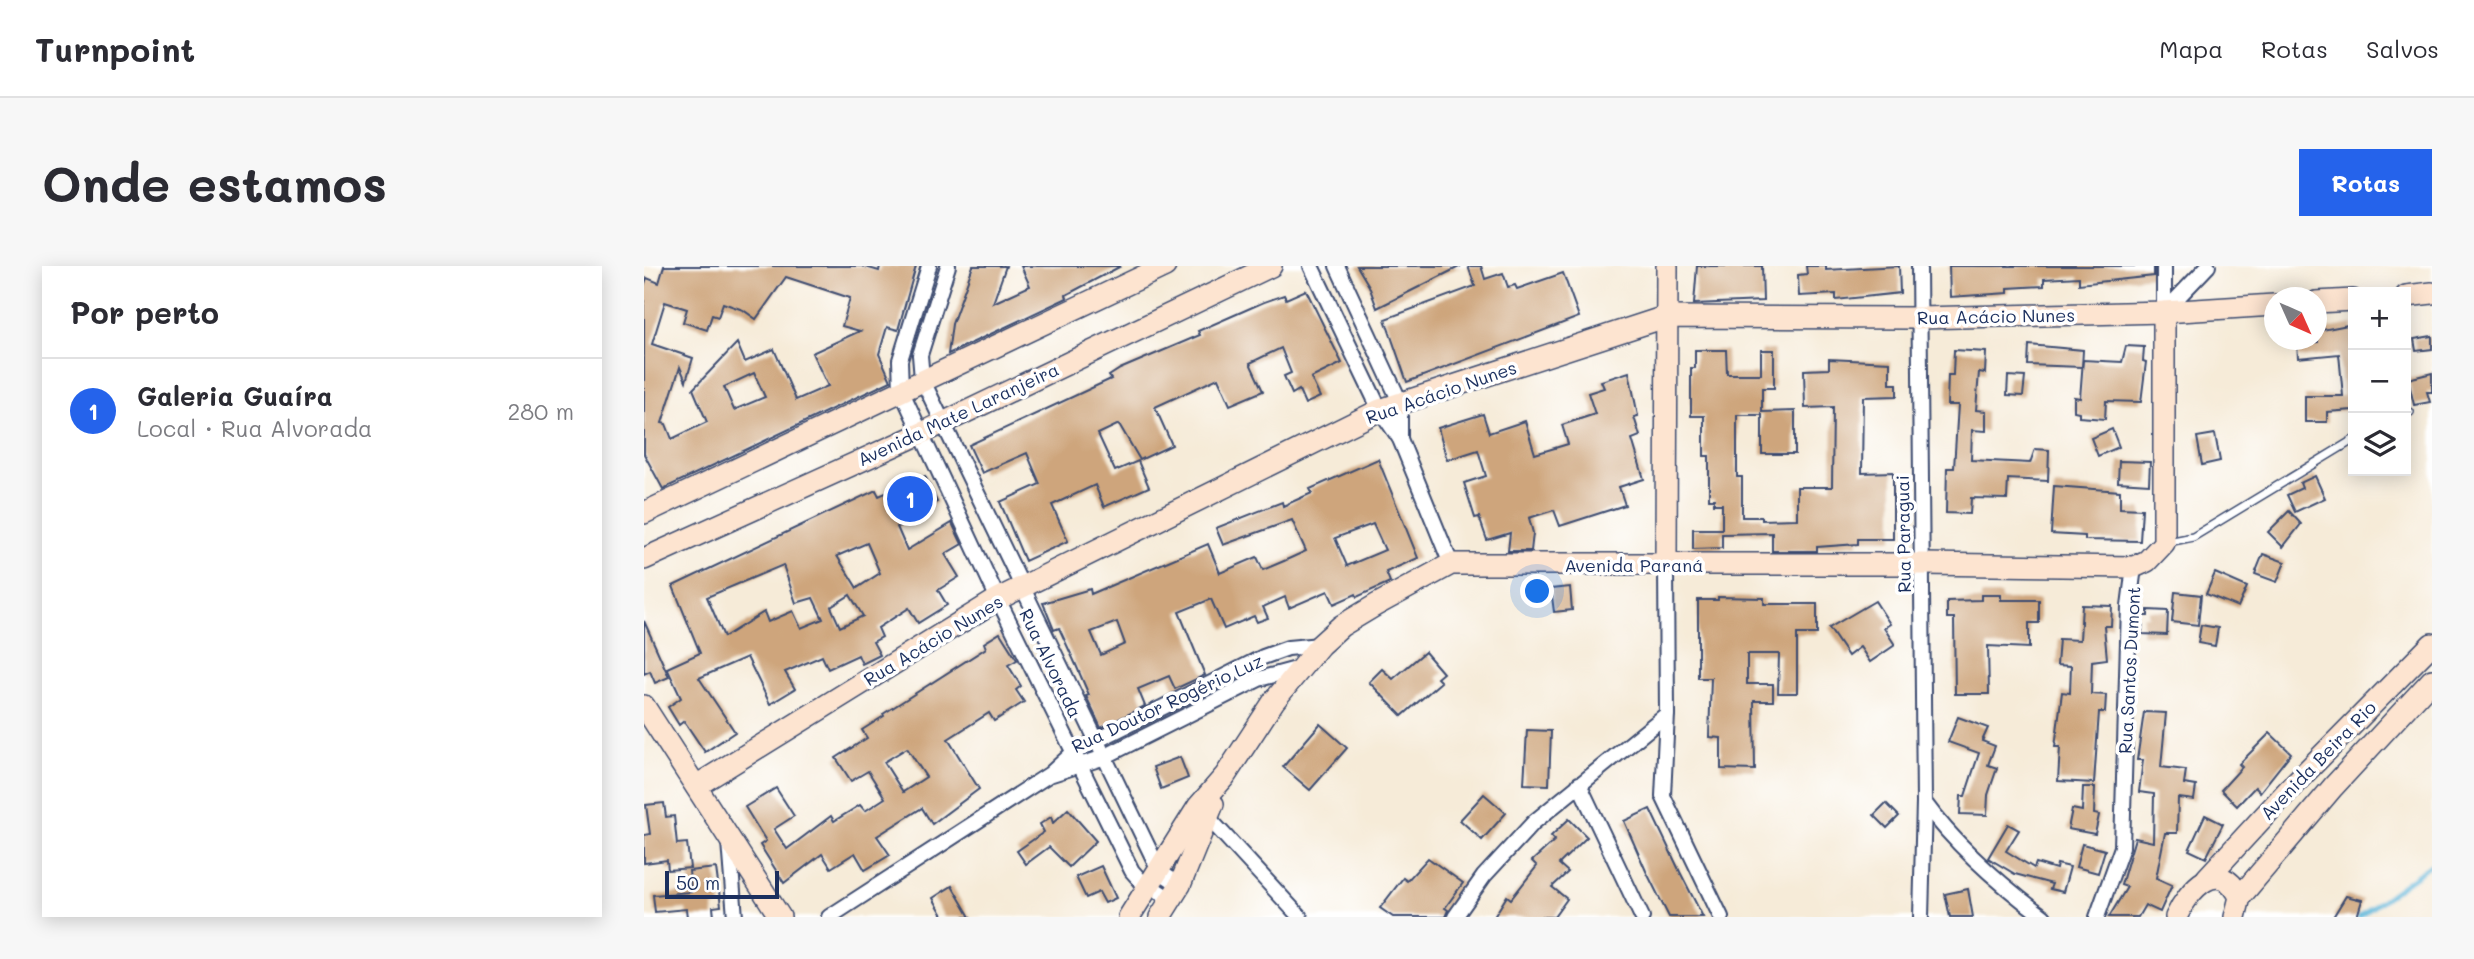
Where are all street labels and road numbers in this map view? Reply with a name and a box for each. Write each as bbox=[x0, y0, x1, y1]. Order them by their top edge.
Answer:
street label: Rua Acácio Nunes bbox=[1917, 303, 2075, 329]
street label: Rua Acácio Nunes bbox=[1362, 355, 1520, 429]
street label: Avenida Mate Laranjeira bbox=[853, 357, 1063, 471]
street label: Rua Paraguai bbox=[1890, 475, 1916, 593]
street label: Avenida Paraná bbox=[1565, 553, 1703, 577]
street label: Rua Santos Dumont bbox=[2113, 586, 2145, 754]
street label: Rua Acácio Nunes bbox=[859, 589, 1007, 691]
street label: Rua Alvorada bbox=[1014, 605, 1088, 721]
street label: Rua Doutor Rogério Luz bbox=[1067, 648, 1267, 758]
street label: Avenida Beira Rio bbox=[2255, 695, 2381, 825]

